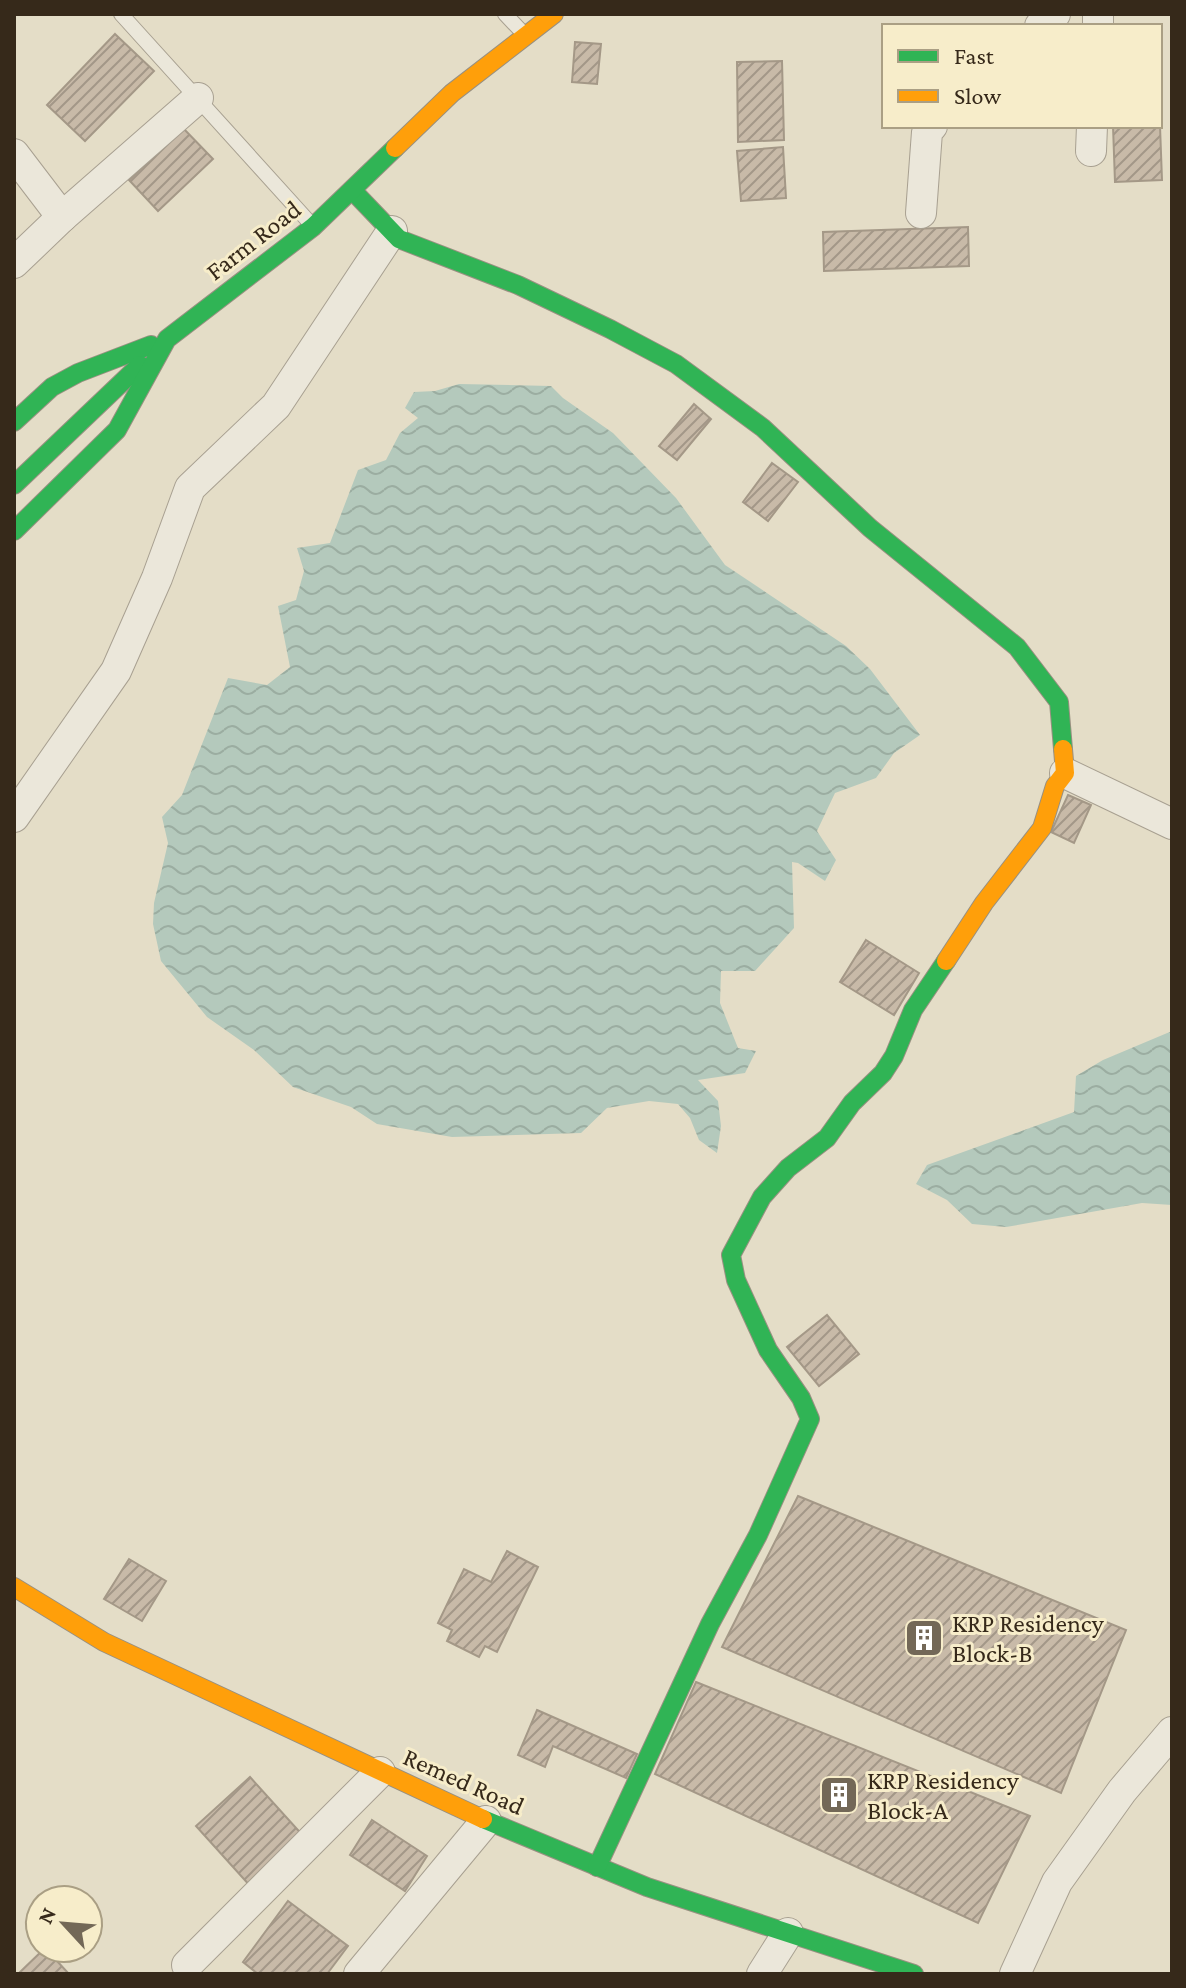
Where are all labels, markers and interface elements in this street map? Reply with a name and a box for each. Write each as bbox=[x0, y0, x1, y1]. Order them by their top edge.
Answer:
legend bbox=[882, 24, 1162, 128]
text: Fast bbox=[954, 42, 995, 69]
text: Slow bbox=[954, 82, 1001, 109]
street label: Farm Road bbox=[200, 194, 307, 286]
place label: KRP Residency Block-B bbox=[952, 1609, 1105, 1668]
building icon: KRP Residency Block-B bbox=[903, 1617, 945, 1659]
street label: Remed Road bbox=[399, 1742, 529, 1821]
place label: KRP Residency Block-A bbox=[867, 1766, 1020, 1825]
building icon: KRP Residency Block-A bbox=[818, 1774, 860, 1816]
north arrow bbox=[24, 1884, 104, 1964]
text: N bbox=[32, 1903, 61, 1928]

